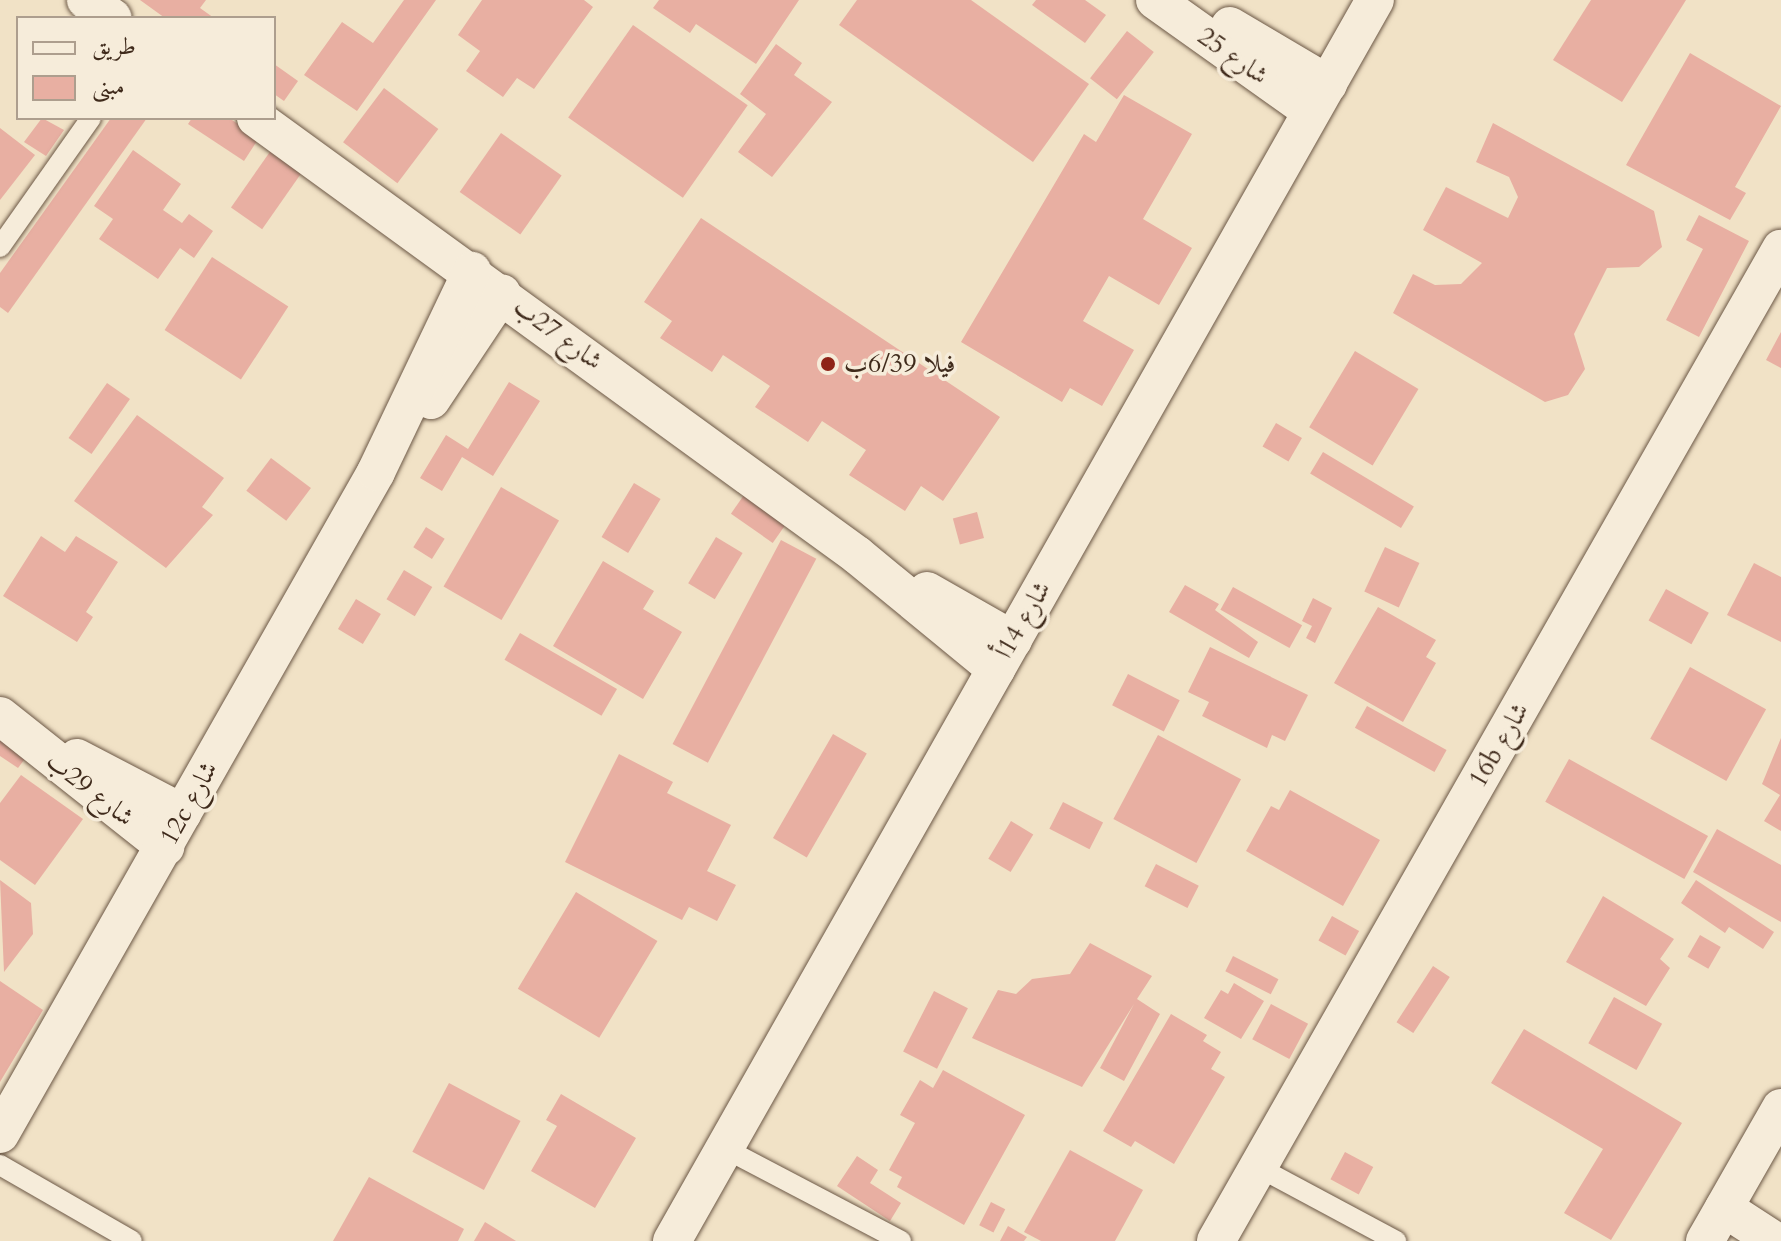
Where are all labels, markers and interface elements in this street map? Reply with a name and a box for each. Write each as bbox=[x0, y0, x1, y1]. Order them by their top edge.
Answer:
legend bbox=[16, 16, 276, 120]
street label: شارع 25 bbox=[1192, 21, 1274, 91]
text: طريق bbox=[92, 30, 136, 63]
text: مبنى bbox=[92, 70, 125, 103]
street label: شارع 27ب bbox=[507, 291, 609, 377]
place label: فيلا 6/39ب bbox=[844, 348, 955, 380]
marker: فيلا 6/39ب bbox=[819, 355, 837, 373]
street label: شارع 14أ bbox=[988, 575, 1058, 665]
street label: 16b شارع bbox=[1462, 697, 1536, 793]
street label: شارع 29ب bbox=[40, 745, 140, 833]
street label: 12c شارع bbox=[153, 756, 225, 850]

